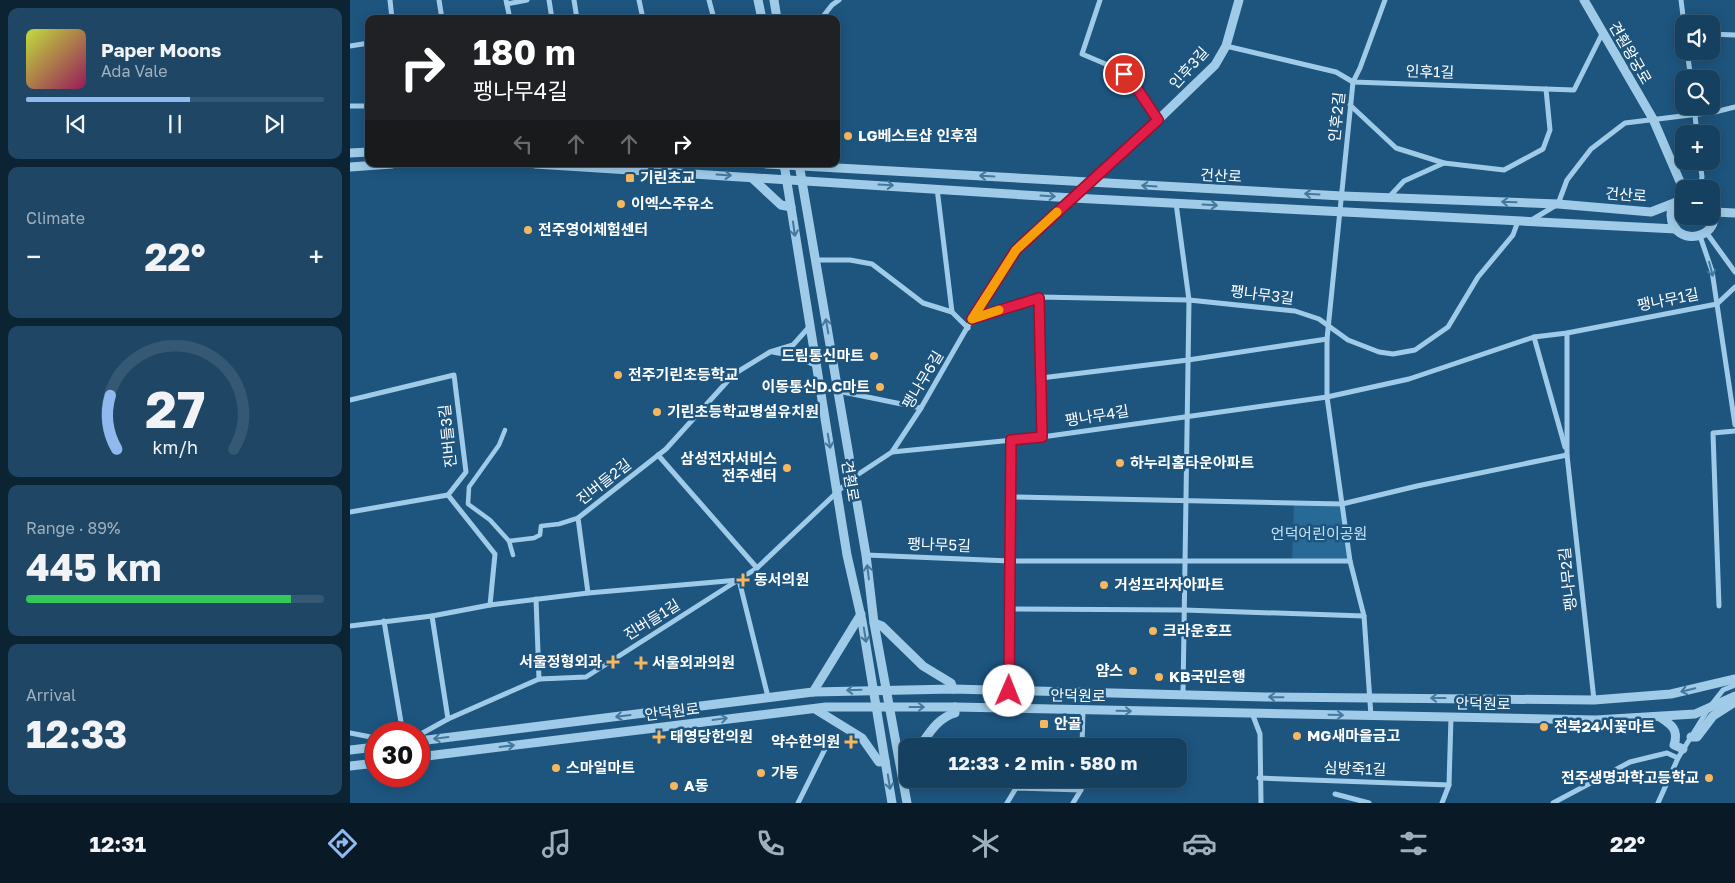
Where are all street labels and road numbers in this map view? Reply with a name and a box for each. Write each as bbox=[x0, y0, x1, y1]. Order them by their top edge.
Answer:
street label: 견훤왕궁로 bbox=[1606, 18, 1656, 87]
street label: 인후3길 bbox=[1165, 43, 1212, 92]
street label: 인후1길 bbox=[1405, 61, 1455, 81]
street label: 인후2길 bbox=[1324, 91, 1348, 143]
street label: 건산로 bbox=[1200, 165, 1242, 185]
street label: 건산로 bbox=[1605, 184, 1647, 204]
street label: 팽나무3길 bbox=[1229, 281, 1295, 307]
street label: 팽나무1길 bbox=[1635, 284, 1700, 314]
street label: 팽나무6길 bbox=[898, 347, 946, 412]
street label: 팽나무4길 bbox=[1064, 401, 1130, 429]
street label: 진버들3길 bbox=[435, 403, 459, 469]
street label: 진버들2길 bbox=[573, 454, 634, 508]
street label: 견훤로 bbox=[839, 459, 863, 503]
street label: 팽나무5길 bbox=[907, 534, 971, 554]
street label: 팽나무2길 bbox=[1555, 546, 1579, 612]
street label: 진버들1길 bbox=[620, 595, 683, 643]
street label: 안덕원로 bbox=[1050, 686, 1106, 704]
street label: 안덕원로 bbox=[1455, 694, 1511, 712]
street label: 안덕원로 bbox=[643, 699, 700, 723]
street label: 심방죽1길 bbox=[1323, 758, 1387, 778]

